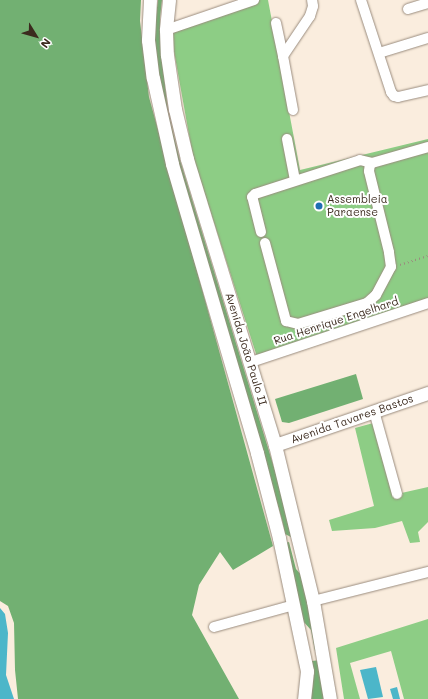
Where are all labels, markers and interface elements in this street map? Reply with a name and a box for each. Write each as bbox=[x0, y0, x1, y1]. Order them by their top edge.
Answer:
north arrow bbox=[16, 16, 56, 56]
text: N bbox=[37, 36, 54, 51]
place label: Assembleia Paraense bbox=[327, 193, 388, 219]
marker: Assembleia Paraense bbox=[314, 201, 324, 211]
street label: Avenida João Paulo II bbox=[223, 291, 269, 407]
street label: Rua Henrique Engelhard bbox=[272, 295, 400, 347]
street label: Avenida Tavares Bastos bbox=[289, 392, 415, 446]

